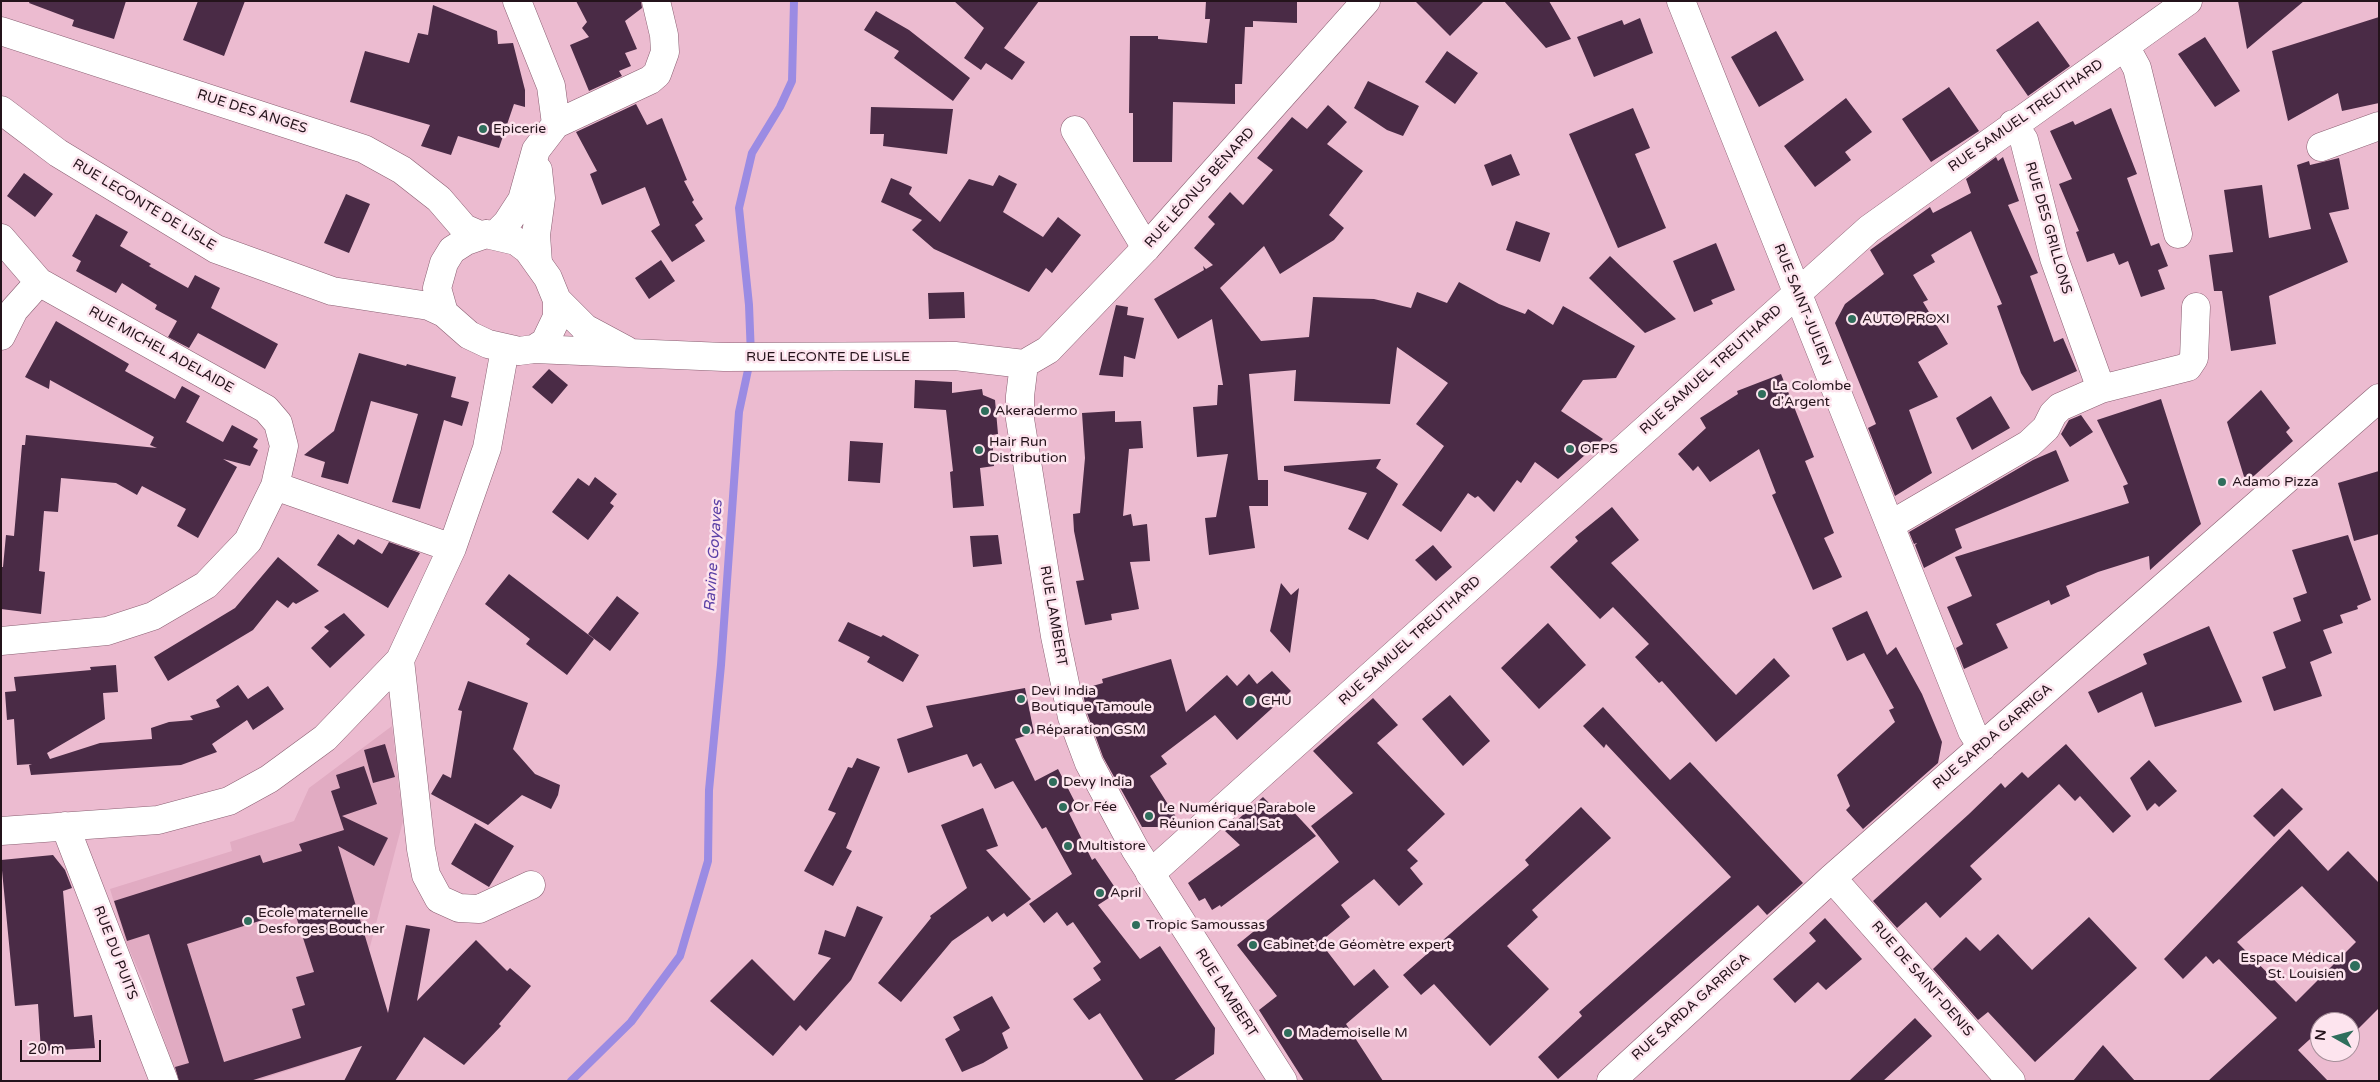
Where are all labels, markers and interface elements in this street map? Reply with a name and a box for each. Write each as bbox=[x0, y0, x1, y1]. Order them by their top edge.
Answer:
street label: RUE SAMUEL TREUTHARD bbox=[1945, 56, 2107, 176]
street label: RUE DES ANGES bbox=[195, 86, 309, 138]
place label: Epicerie bbox=[493, 121, 546, 137]
marker: Epicerie bbox=[477, 123, 489, 135]
street label: RUE LÉONUS BÉNARD bbox=[1141, 124, 1259, 252]
street label: RUE LECONTE DE LISLE bbox=[69, 156, 219, 254]
street label: RUE DES GRILLONS bbox=[2021, 160, 2075, 296]
street label: RUE SAINT-JULIEN bbox=[1770, 242, 1834, 368]
street label: RUE SAMUEL TREUTHARD bbox=[1637, 302, 1785, 438]
street label: RUE MICHEL ADELAIDE bbox=[86, 303, 236, 397]
place label: AUTO PROXI bbox=[1862, 311, 1950, 327]
marker: AUTO PROXI bbox=[1846, 313, 1858, 325]
street label: RUE LECONTE DE LISLE bbox=[746, 349, 910, 365]
place label: La Colombe d'Argent bbox=[1772, 378, 1851, 411]
marker: La Colombe d'Argent bbox=[1756, 388, 1768, 400]
place label: Akeradermo bbox=[995, 403, 1078, 419]
marker: Akeradermo bbox=[979, 405, 991, 417]
place label: Hair Run Distribution bbox=[989, 434, 1067, 467]
place label: OFPS bbox=[1580, 441, 1618, 457]
marker: OFPS bbox=[1564, 443, 1576, 455]
marker: Hair Run Distribution bbox=[973, 444, 985, 456]
place label: Adamo Pizza bbox=[2232, 474, 2319, 490]
marker: Adamo Pizza bbox=[2216, 476, 2228, 488]
water label: Ravine Goyaves bbox=[701, 499, 727, 613]
street label: RUE LAMBERT bbox=[1036, 564, 1070, 668]
street label: RUE SAMUEL TREUTHARD bbox=[1336, 573, 1484, 709]
street label: RUE SARDA GARRIGA bbox=[1930, 681, 2056, 793]
place label: Devi India Boutique Tamoule bbox=[1031, 683, 1152, 716]
marker: Devi India Boutique Tamoule bbox=[1015, 693, 1027, 705]
place label: CHU bbox=[1261, 693, 1292, 709]
marker: CHU bbox=[1243, 694, 1257, 708]
place label: Réparation GSM bbox=[1036, 722, 1146, 738]
marker: Réparation GSM bbox=[1020, 724, 1032, 736]
place label: Devy India bbox=[1063, 774, 1132, 790]
marker: Devy India bbox=[1047, 776, 1059, 788]
place label: Or Fée bbox=[1073, 799, 1117, 815]
place label: Le Numérique Parabole Réunion Canal Sat bbox=[1159, 800, 1316, 832]
marker: Or Fée bbox=[1057, 801, 1069, 813]
marker: Le Numérique Parabole Réunion Canal Sat bbox=[1143, 810, 1155, 822]
place label: Multistore bbox=[1078, 838, 1146, 854]
marker: Multistore bbox=[1062, 840, 1074, 852]
place label: April bbox=[1110, 885, 1142, 901]
marker: April bbox=[1094, 887, 1106, 899]
street label: RUE DU PUITS bbox=[89, 904, 141, 1002]
place label: Ecole maternelle Desforges Boucher bbox=[258, 905, 385, 938]
marker: Ecole maternelle Desforges Boucher bbox=[242, 915, 254, 927]
place label: Tropic Samoussas bbox=[1146, 917, 1265, 933]
street label: RUE DE SAINT-DENIS bbox=[1867, 918, 1977, 1040]
marker: Tropic Samoussas bbox=[1130, 919, 1142, 931]
place label: Cabinet de Géomètre expert bbox=[1263, 937, 1452, 953]
marker: Cabinet de Géomètre expert bbox=[1247, 939, 1259, 951]
street label: RUE LAMBERT bbox=[1191, 946, 1261, 1040]
street label: RUE SARDA GARRIGA bbox=[1629, 950, 1753, 1064]
place label: Espace Médical St. Louisien bbox=[2240, 950, 2344, 982]
marker: Espace Médical St. Louisien bbox=[2348, 959, 2362, 973]
north arrow bbox=[2310, 1012, 2360, 1062]
place label: Mademoiselle M bbox=[1298, 1025, 1408, 1041]
marker: Mademoiselle M bbox=[1282, 1027, 1294, 1039]
text: N bbox=[2311, 1029, 2330, 1042]
scale bar bbox=[22, 1030, 104, 1062]
text: 20 m bbox=[28, 1040, 65, 1058]

